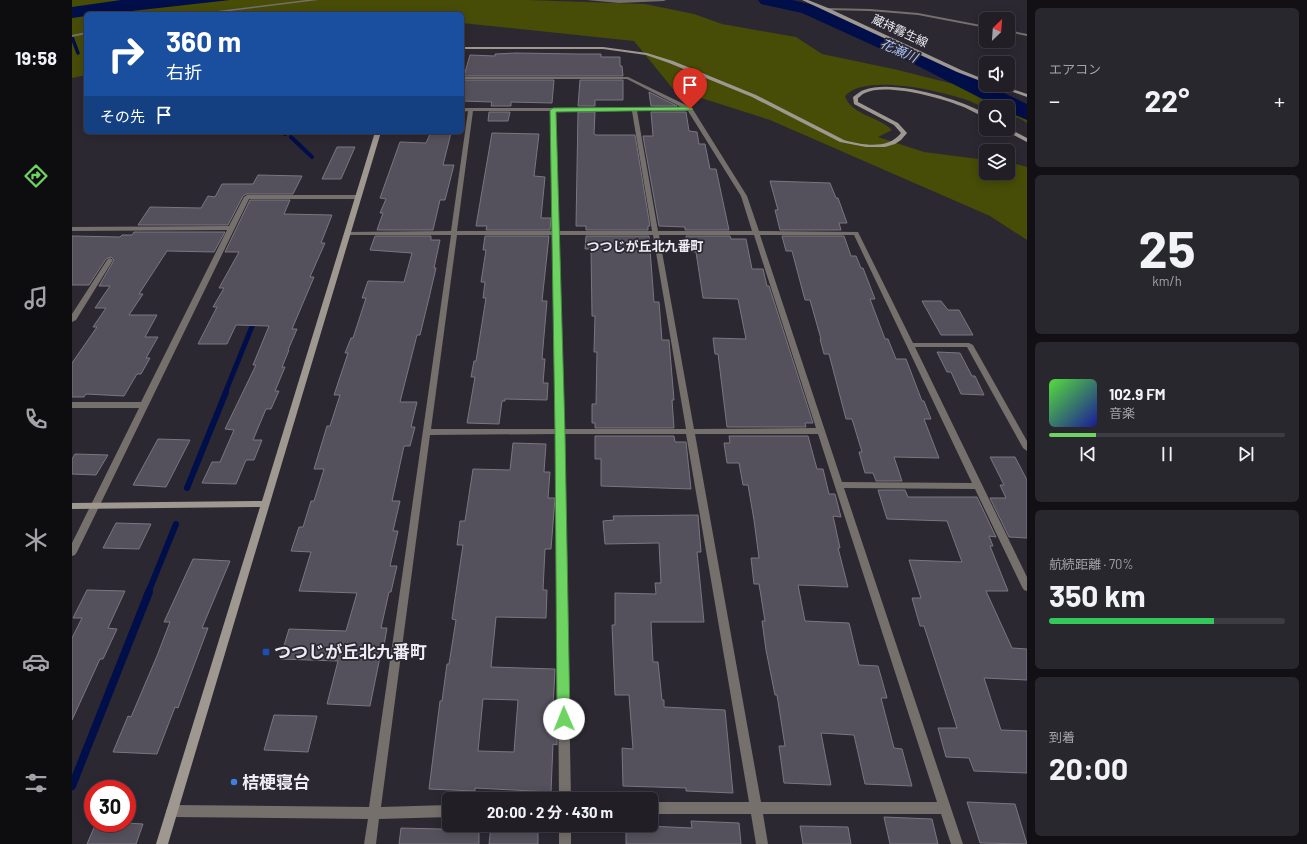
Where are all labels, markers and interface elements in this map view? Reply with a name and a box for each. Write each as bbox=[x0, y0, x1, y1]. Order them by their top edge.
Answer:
street label: 蔵持霧生線 bbox=[870, 11, 931, 49]
north arrow bbox=[979, 12, 1015, 48]
map controls bbox=[979, 12, 1015, 180]
text: 360 m bbox=[166, 24, 241, 58]
icon: right bbox=[100, 28, 152, 80]
water label: 花瀬川 bbox=[878, 35, 922, 66]
text: 19:58 bbox=[15, 47, 57, 69]
button: sound bbox=[979, 56, 1015, 92]
text: 右折 bbox=[166, 61, 202, 83]
text: エアコン bbox=[1049, 61, 1101, 77]
pin bbox=[673, 68, 707, 109]
icon: arrive bbox=[679, 74, 701, 96]
text: 22° bbox=[1145, 82, 1189, 118]
text: − bbox=[1049, 87, 1060, 113]
text: + bbox=[1274, 87, 1285, 113]
button: search bbox=[979, 100, 1015, 136]
icon: arrive bbox=[153, 104, 175, 126]
text: その先 bbox=[100, 107, 145, 125]
button: layers bbox=[979, 144, 1015, 180]
icon: directions bbox=[22, 162, 50, 190]
text: 25 bbox=[1138, 216, 1196, 278]
district label: つつじが丘北九番町 bbox=[586, 238, 704, 254]
text: km/h bbox=[1152, 273, 1182, 289]
icon: music bbox=[22, 284, 50, 312]
text: 102.9 FM bbox=[1109, 385, 1165, 403]
icon: phone bbox=[22, 405, 50, 433]
text: 音楽 bbox=[1109, 405, 1135, 421]
icon: previous bbox=[1077, 443, 1099, 465]
icon: pause bbox=[1156, 443, 1178, 465]
icon: next bbox=[1235, 443, 1257, 465]
icon: climate bbox=[22, 526, 50, 554]
text: 航続距離 · 70% bbox=[1049, 556, 1133, 572]
text: 350 km bbox=[1049, 577, 1146, 613]
place label: つつじが丘北九番町 bbox=[274, 641, 427, 661]
marker: つつじが丘北九番町 bbox=[261, 647, 271, 657]
icon: car bbox=[22, 648, 50, 676]
position arrow bbox=[543, 698, 585, 740]
text: 到着 bbox=[1049, 729, 1075, 745]
text: 20:00 bbox=[1049, 750, 1128, 786]
icon: filters bbox=[22, 769, 50, 797]
place label: 桔梗寝台 bbox=[242, 771, 310, 791]
marker: 桔梗寝台 bbox=[229, 777, 239, 787]
speed limit sign: 30 bbox=[84, 780, 136, 832]
text: 20:00 · 2 分 · 430 m bbox=[487, 803, 613, 821]

